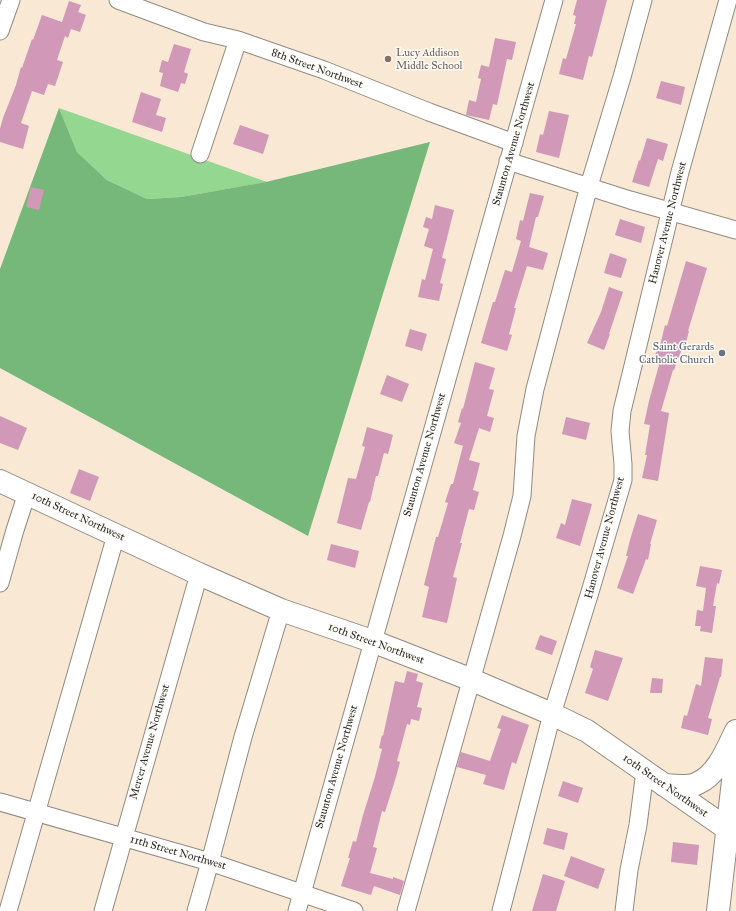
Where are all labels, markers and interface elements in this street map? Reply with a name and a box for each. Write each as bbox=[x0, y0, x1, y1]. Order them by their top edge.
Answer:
street label: 8th Street Northwest bbox=[270, 46, 364, 92]
place label: Lucy Addison Middle School bbox=[396, 46, 462, 72]
marker: Lucy Addison Middle School bbox=[383, 54, 393, 64]
street label: Staunton Avenue Northwest bbox=[490, 81, 538, 207]
street label: Hanover Avenue Northwest bbox=[646, 160, 690, 286]
place label: Saint Gerards Catholic Church bbox=[639, 340, 714, 366]
marker: Saint Gerards Catholic Church bbox=[717, 348, 727, 358]
street label: Staunton Avenue Northwest bbox=[401, 392, 449, 518]
street label: Hanover Avenue Northwest bbox=[582, 476, 628, 600]
street label: 10th Street Northwest bbox=[29, 490, 127, 544]
street label: 10th Street Northwest bbox=[326, 621, 426, 667]
street label: Mercer Avenue Northwest bbox=[127, 683, 173, 801]
street label: Staunton Avenue Northwest bbox=[313, 704, 361, 830]
street label: 10th Street Northwest bbox=[620, 752, 710, 820]
street label: 11th Street Northwest bbox=[129, 833, 227, 873]

